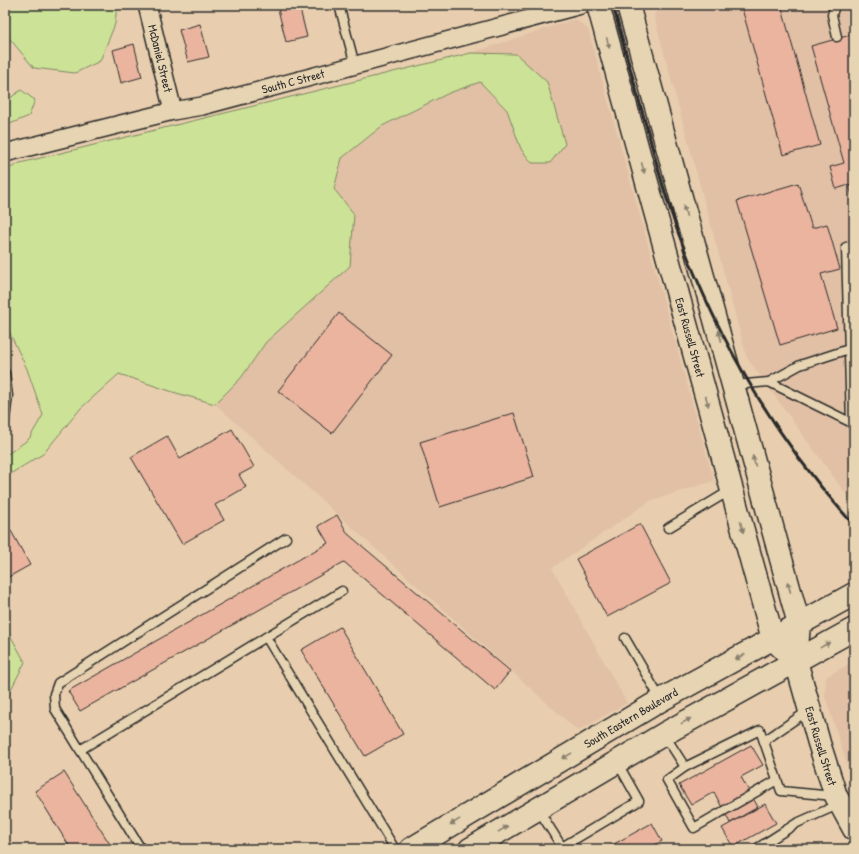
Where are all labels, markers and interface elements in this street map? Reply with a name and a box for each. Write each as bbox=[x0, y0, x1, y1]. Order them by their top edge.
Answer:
street label: McDaniel Street bbox=[144, 23, 177, 95]
one-way arrow bbox=[605, 37, 611, 49]
street label: South C Street bbox=[260, 64, 327, 98]
one-way arrow bbox=[640, 162, 646, 174]
one-way arrow bbox=[682, 204, 688, 216]
street label: East Russell Street bbox=[671, 296, 710, 380]
one-way arrow bbox=[717, 330, 723, 342]
one-way arrow bbox=[704, 395, 710, 407]
one-way arrow bbox=[751, 455, 757, 468]
one-way arrow bbox=[739, 521, 745, 533]
one-way arrow bbox=[786, 580, 792, 592]
one-way arrow bbox=[819, 641, 831, 648]
one-way arrow bbox=[734, 654, 746, 660]
street label: South Eastern Boulevard bbox=[581, 683, 681, 752]
street label: East Russell Street bbox=[801, 705, 841, 789]
one-way arrow bbox=[680, 718, 692, 725]
one-way arrow bbox=[561, 752, 573, 759]
one-way arrow bbox=[449, 819, 461, 826]
one-way arrow bbox=[498, 825, 508, 833]

